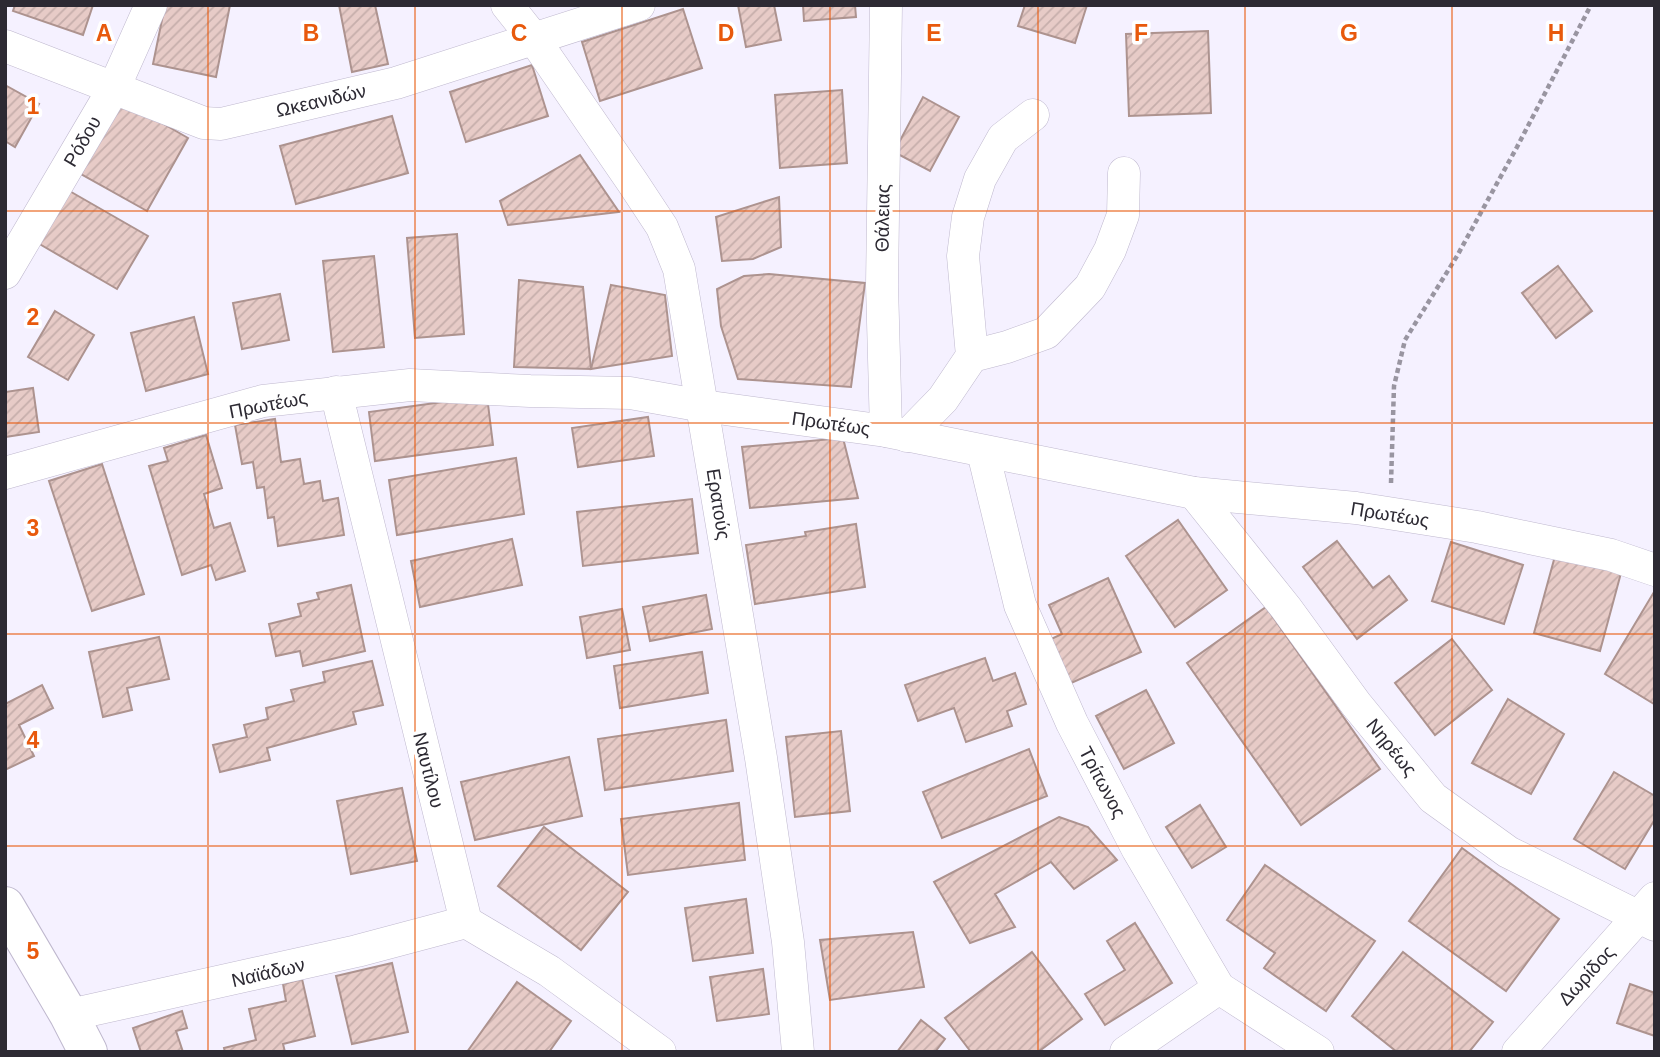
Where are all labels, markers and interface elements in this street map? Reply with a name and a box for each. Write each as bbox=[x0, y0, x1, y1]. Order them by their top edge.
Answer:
text: A bbox=[96, 20, 112, 46]
text: B bbox=[303, 20, 319, 46]
text: C bbox=[511, 20, 527, 46]
text: D bbox=[718, 20, 734, 46]
text: E bbox=[926, 20, 942, 46]
text: F bbox=[1134, 20, 1148, 46]
text: G bbox=[1340, 20, 1358, 46]
text: H bbox=[1548, 20, 1564, 46]
street label: Ωκεανιδών bbox=[274, 80, 368, 121]
text: 1 bbox=[27, 93, 40, 119]
street label: Ρόδου bbox=[60, 112, 105, 170]
street label: Θάλειας bbox=[871, 184, 894, 252]
text: 2 bbox=[27, 304, 39, 330]
street label: Πρωτέως bbox=[227, 387, 309, 422]
street label: Πρωτέως bbox=[790, 408, 872, 439]
street label: Ερατούς bbox=[703, 467, 734, 541]
street label: Πρωτέως bbox=[1349, 498, 1431, 531]
text: 3 bbox=[27, 515, 39, 541]
street label: Νηρέως bbox=[1362, 714, 1421, 780]
text: 4 bbox=[27, 727, 40, 753]
street label: Ναυτίλου bbox=[409, 730, 448, 810]
street label: Τρίτωνος bbox=[1075, 743, 1130, 822]
text: 5 bbox=[27, 938, 40, 964]
street label: Δωρίδος bbox=[1554, 941, 1619, 1009]
street label: Ναϊάδων bbox=[229, 954, 307, 991]

